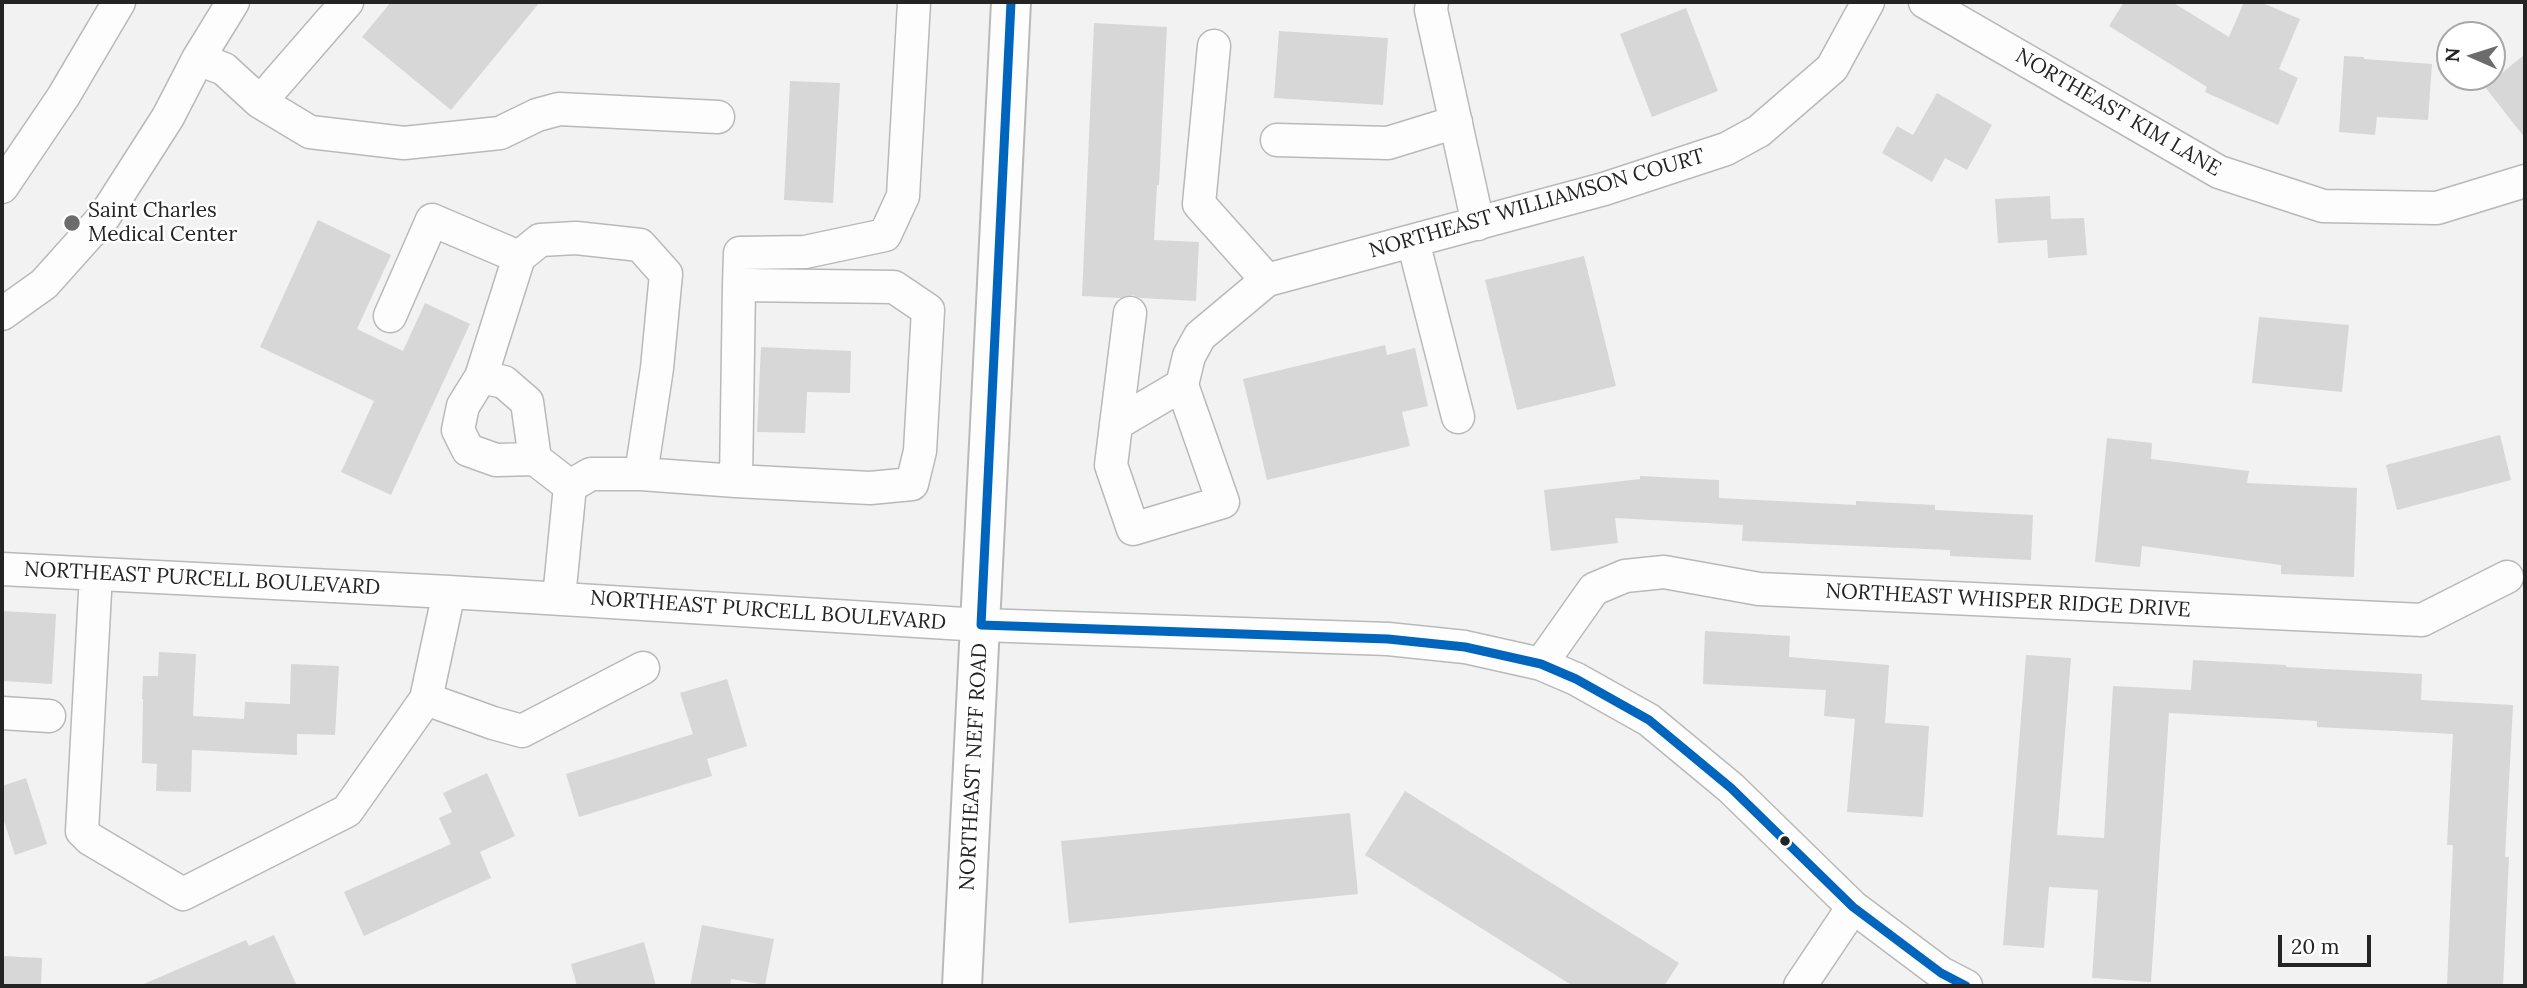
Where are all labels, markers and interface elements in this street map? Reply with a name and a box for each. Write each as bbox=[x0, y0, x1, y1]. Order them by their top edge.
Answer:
north arrow bbox=[2436, 21, 2506, 91]
street label: NORTHEAST KIM LANE bbox=[2011, 44, 2225, 182]
text: N bbox=[2440, 47, 2464, 63]
street label: NORTHEAST WILLIAMSON COURT bbox=[1366, 144, 1708, 264]
place label: Saint Charles Medical Center bbox=[88, 198, 237, 248]
marker: Saint Charles Medical Center bbox=[62, 213, 82, 233]
street label: NORTHEAST PURCELL BOULEVARD bbox=[23, 557, 381, 601]
street label: NORTHEAST WHISPER RIDGE DRIVE bbox=[1825, 579, 2191, 623]
street label: NORTHEAST PURCELL BOULEVARD bbox=[589, 586, 947, 636]
street label: NORTHEAST NEFF ROAD bbox=[955, 642, 993, 892]
unlabelled marker bbox=[1778, 834, 1792, 848]
scale bar bbox=[2282, 922, 2375, 966]
text: 20 m bbox=[2291, 933, 2340, 960]

